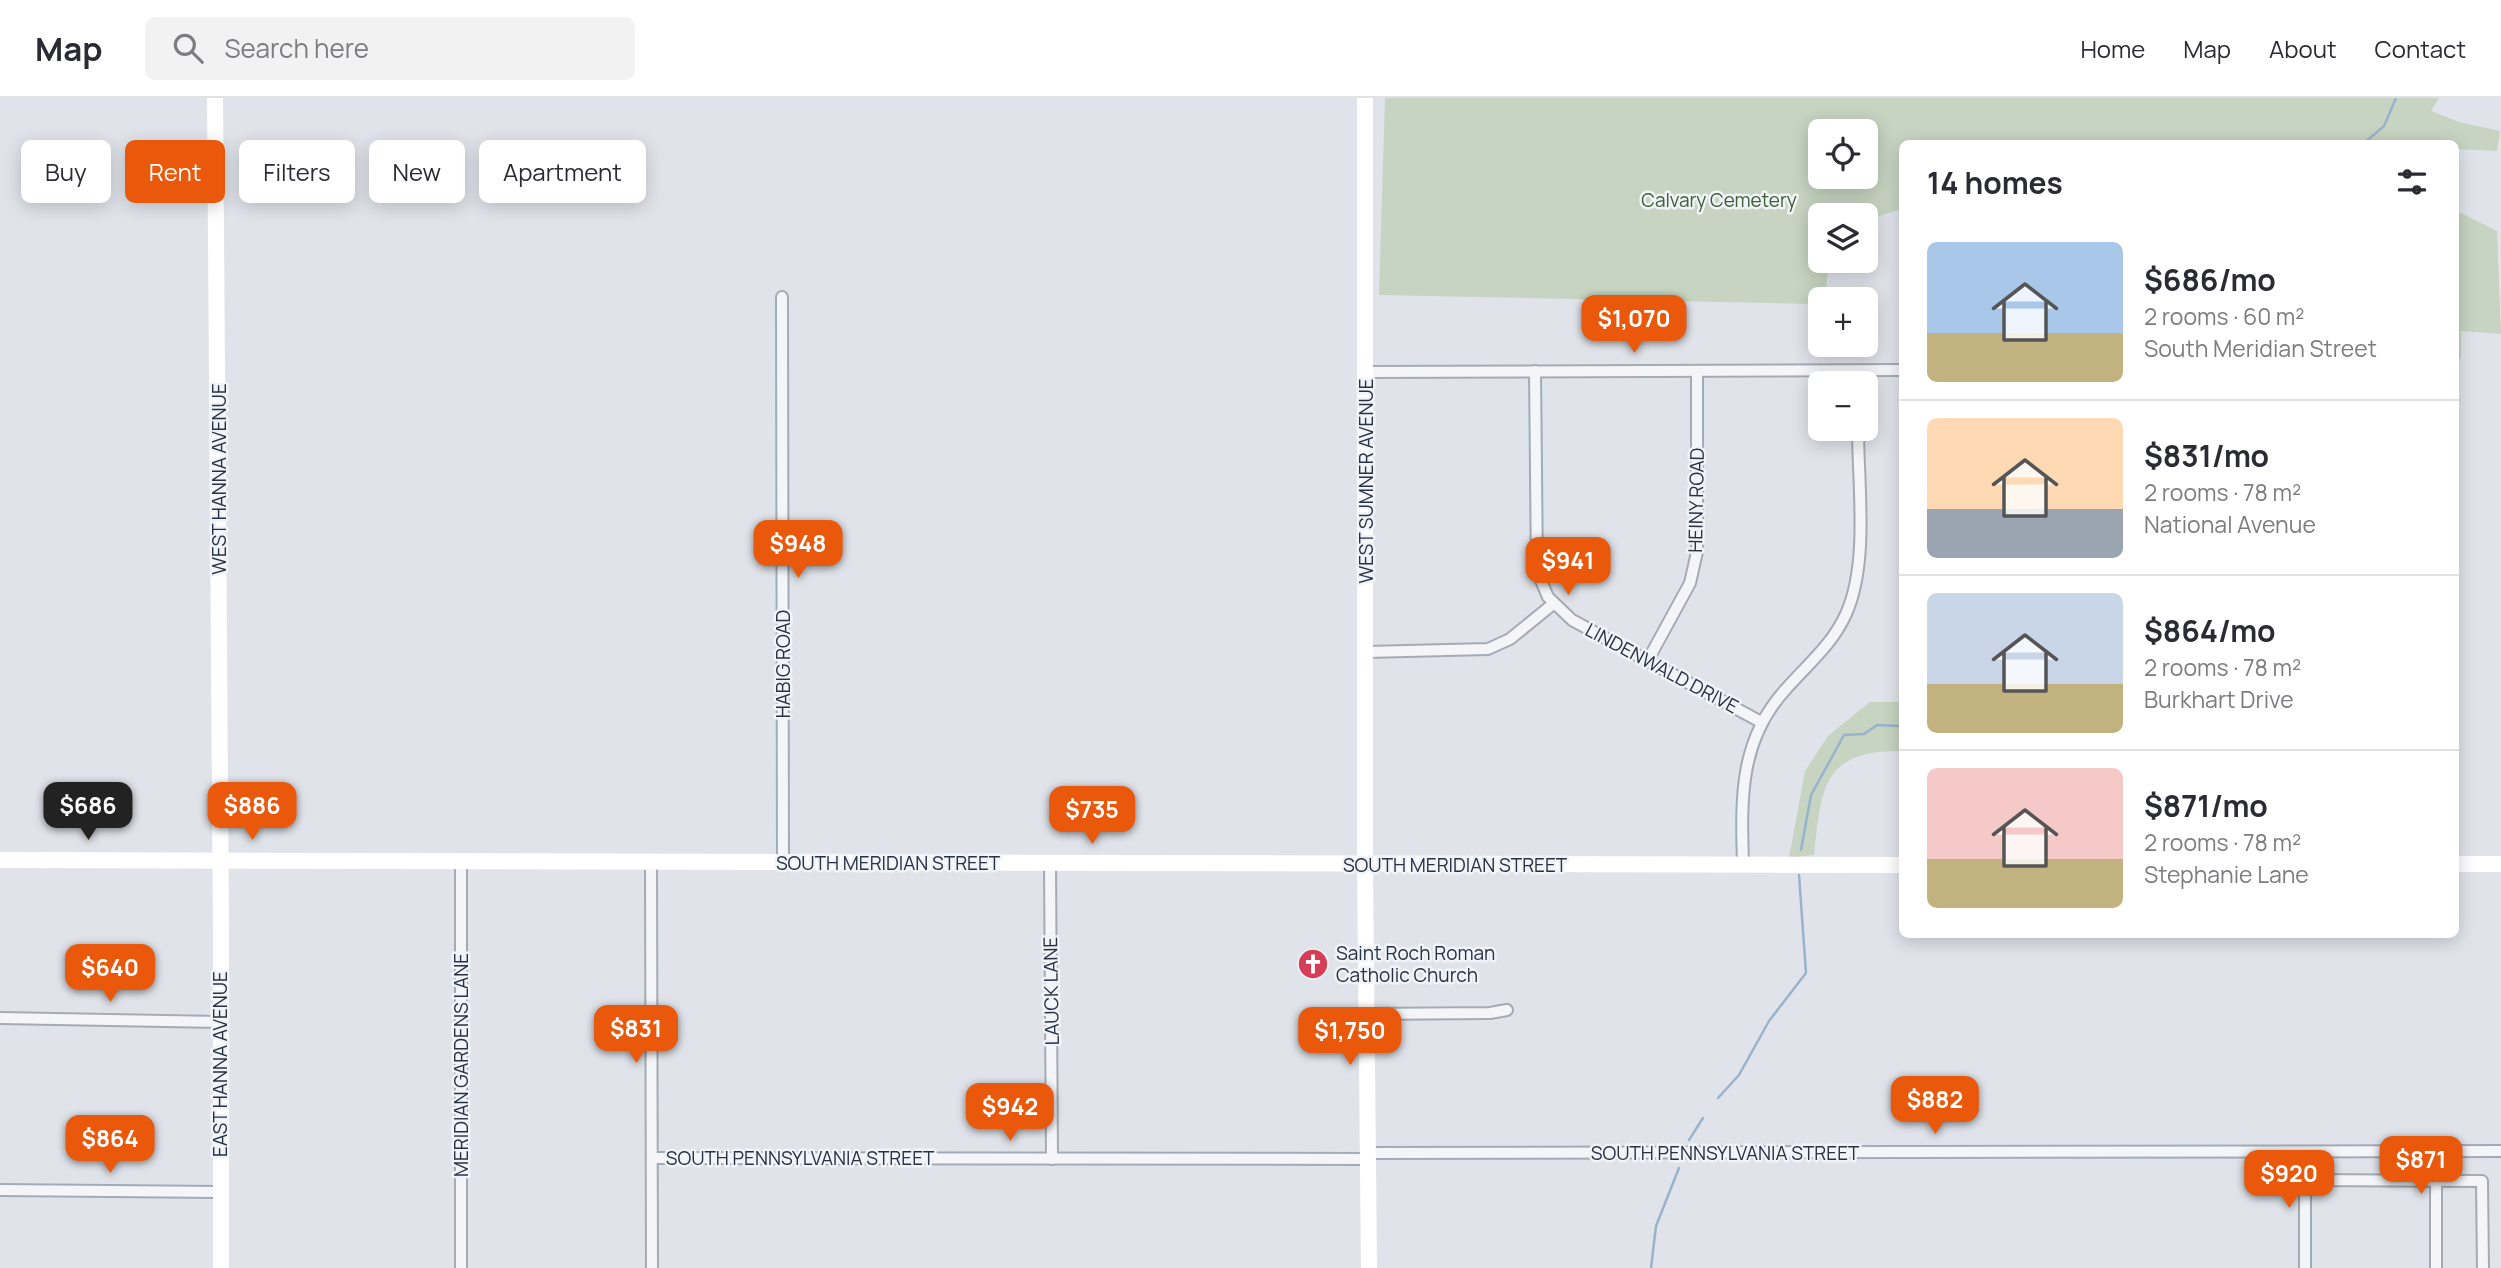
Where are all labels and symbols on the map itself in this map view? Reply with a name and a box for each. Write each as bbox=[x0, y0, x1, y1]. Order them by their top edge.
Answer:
park label: Calvary Cemetery bbox=[1641, 187, 1797, 213]
pin: $1,070 bbox=[1577, 296, 1691, 355]
street label: WEST SUMNER AVENUE bbox=[1353, 378, 1379, 584]
street label: WEST HANNA AVENUE bbox=[206, 383, 232, 575]
street label: HEINY ROAD bbox=[1682, 447, 1710, 553]
pin: $948 bbox=[757, 520, 839, 580]
pin: $941 bbox=[1527, 538, 1609, 597]
street label: HABIG ROAD bbox=[770, 610, 796, 718]
street label: LINDENWALD DRIVE bbox=[1581, 617, 1743, 719]
pin: $686 bbox=[47, 782, 129, 842]
pin: $886 bbox=[211, 782, 293, 842]
pin: $735 bbox=[1051, 786, 1133, 846]
street label: SOUTH MERIDIAN STREET bbox=[776, 850, 1001, 876]
street label: SOUTH MERIDIAN STREET bbox=[1343, 852, 1568, 878]
street label: LAUCK LANE bbox=[1037, 937, 1065, 1045]
place label: Saint Roch Roman Catholic Church bbox=[1336, 940, 1495, 988]
pin: $640 bbox=[69, 944, 151, 1004]
church icon: Saint Roch Roman Catholic Church bbox=[1296, 947, 1330, 981]
street label: MERIDIAN GARDENS LANE bbox=[448, 953, 474, 1177]
street label: EAST HANNA AVENUE bbox=[207, 971, 233, 1157]
pin: $831 bbox=[595, 1006, 677, 1065]
pin: $1,750 bbox=[1293, 1007, 1407, 1067]
pin: $882 bbox=[1894, 1076, 1976, 1136]
pin: $942 bbox=[969, 1084, 1051, 1143]
pin: $864 bbox=[69, 1116, 151, 1175]
pin: $871 bbox=[2380, 1136, 2462, 1196]
street label: SOUTH PENNSYLVANIA STREET bbox=[1591, 1140, 1860, 1166]
street label: SOUTH PENNSYLVANIA STREET bbox=[666, 1145, 935, 1171]
pin: $920 bbox=[2248, 1150, 2330, 1210]

